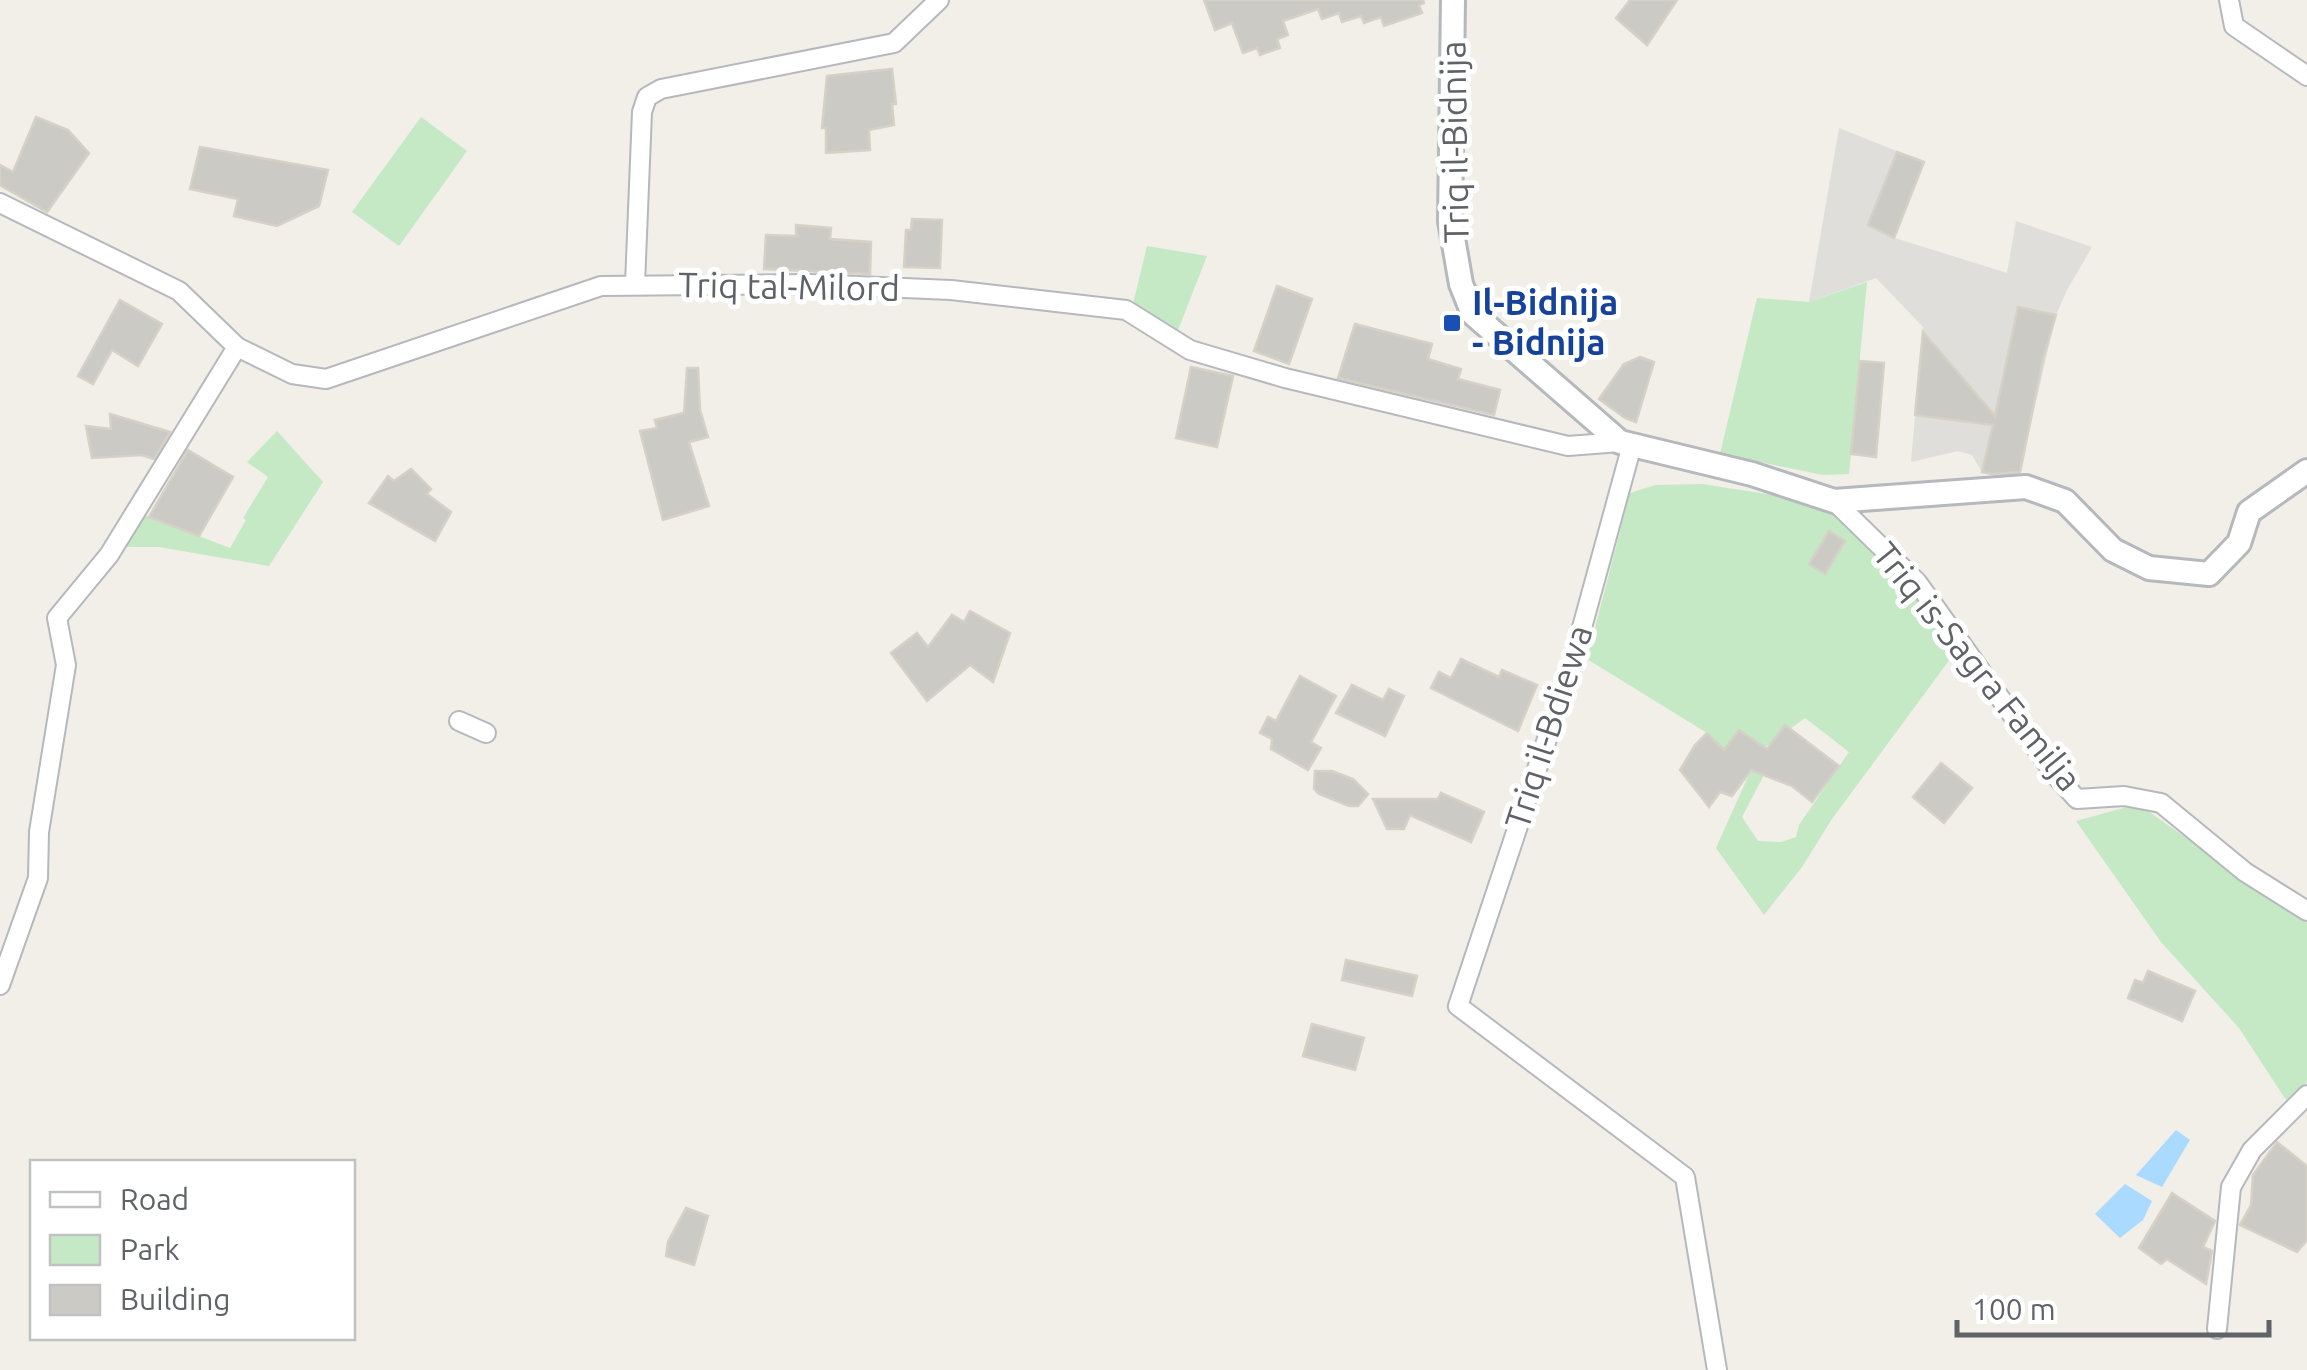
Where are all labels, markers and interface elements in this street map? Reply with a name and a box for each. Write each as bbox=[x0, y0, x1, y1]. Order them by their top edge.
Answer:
street label: Triq il-Bidnija bbox=[1432, 40, 1476, 244]
street label: Triq tal-Milord bbox=[678, 264, 900, 308]
place label: Il-Bidnija - Bidnija bbox=[1472, 282, 1618, 362]
marker: Il-Bidnija - Bidnija bbox=[1441, 312, 1463, 334]
street label: Triq is-Sagra Familja bbox=[1865, 534, 2090, 798]
street label: Triq il-Bdiewa bbox=[1496, 620, 1600, 834]
legend bbox=[30, 1160, 355, 1340]
text: Road bbox=[120, 1182, 189, 1216]
text: Park bbox=[120, 1232, 180, 1266]
scale bar bbox=[1957, 1275, 2270, 1337]
text: Building bbox=[120, 1282, 231, 1316]
text: 100 m bbox=[1972, 1292, 2056, 1326]

